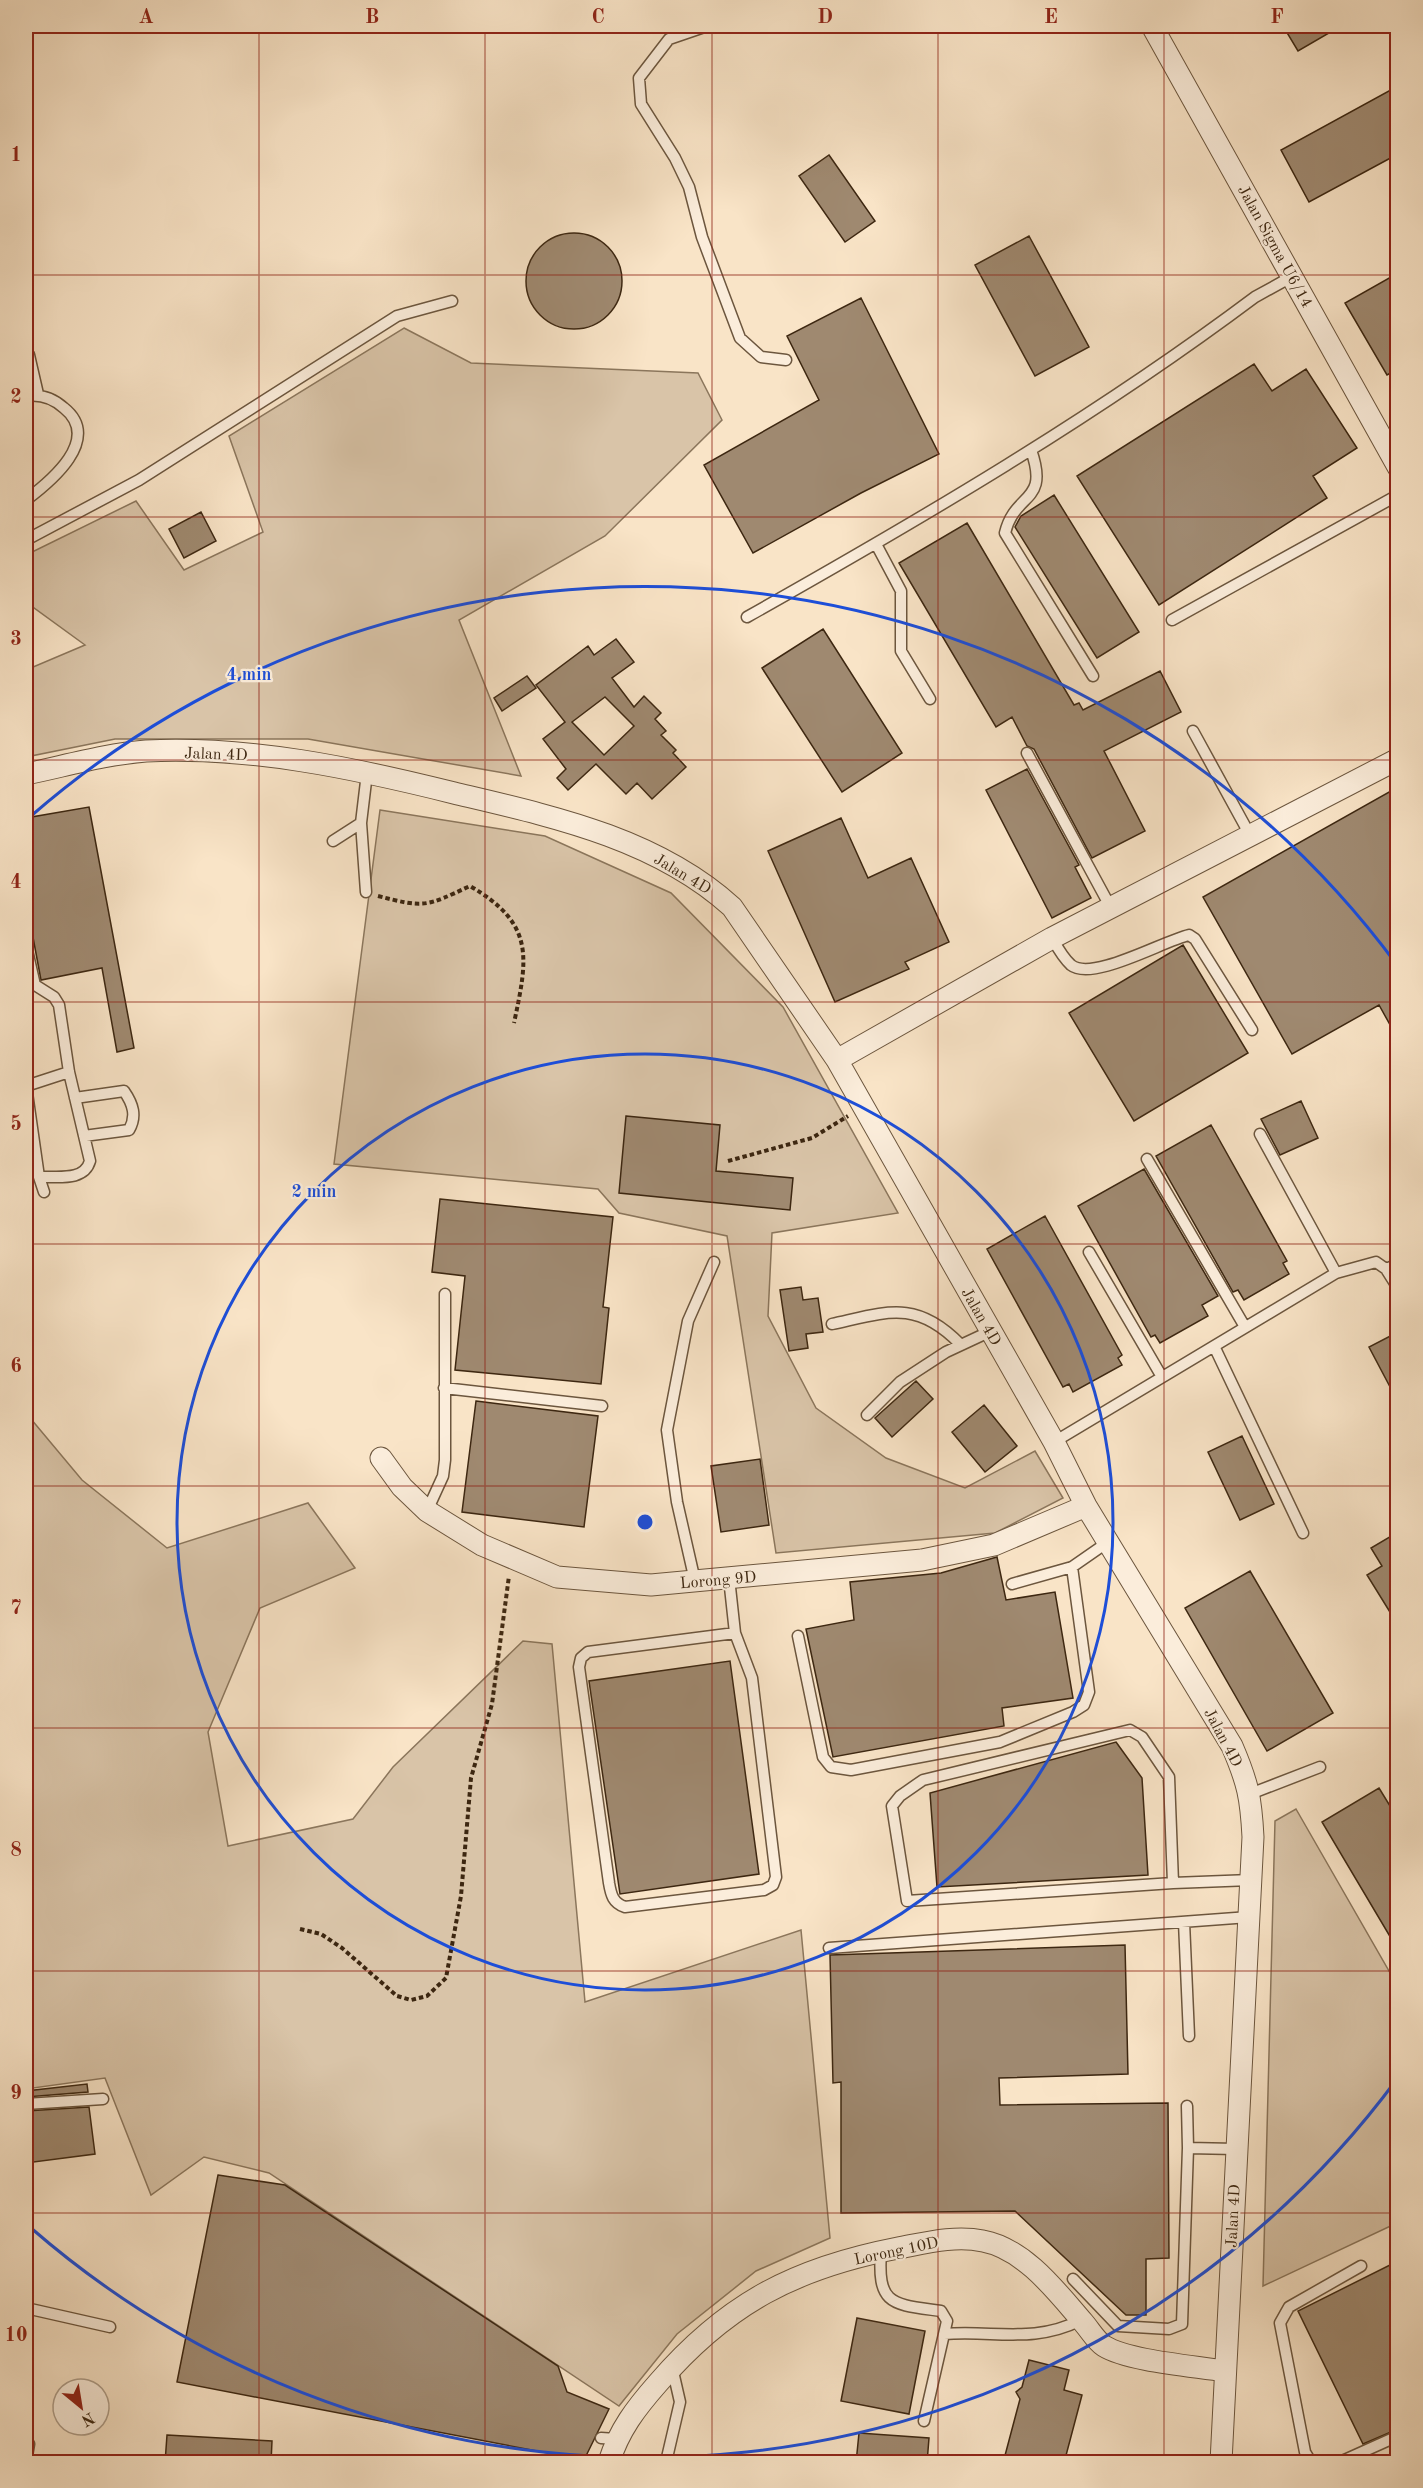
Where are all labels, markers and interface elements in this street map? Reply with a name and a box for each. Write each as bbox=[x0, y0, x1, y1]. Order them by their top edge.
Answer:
text: A bbox=[138, 8, 154, 28]
text: B bbox=[365, 8, 379, 28]
text: C bbox=[591, 8, 605, 28]
text: D bbox=[817, 8, 833, 28]
text: E bbox=[1044, 8, 1058, 28]
text: F bbox=[1270, 8, 1284, 28]
text: 1 bbox=[10, 146, 22, 166]
street label: Jalan Sigma U6/14 bbox=[1234, 183, 1315, 311]
text: 2 bbox=[10, 388, 22, 408]
text: 3 bbox=[10, 630, 22, 650]
text: 4 min bbox=[226, 666, 272, 684]
street label: Jalan 4D bbox=[184, 746, 248, 764]
street label: Jalan 4D bbox=[651, 851, 713, 898]
text: 4 bbox=[10, 873, 22, 893]
text: 5 bbox=[10, 1114, 22, 1135]
text: 2 min bbox=[291, 1183, 337, 1201]
street label: Jalan 4D bbox=[957, 1285, 1003, 1349]
text: 6 bbox=[10, 1357, 22, 1377]
centre of rings bbox=[635, 1512, 655, 1532]
street label: Lorong 9D bbox=[679, 1570, 757, 1592]
text: 7 bbox=[10, 1599, 22, 1619]
street label: Jalan 4D bbox=[1200, 1706, 1244, 1770]
text: 8 bbox=[10, 1841, 22, 1861]
text: 9 bbox=[10, 2084, 22, 2104]
street label: Jalan 4D bbox=[1224, 2184, 1244, 2248]
street label: Lorong 10D bbox=[853, 2235, 940, 2269]
text: 10 bbox=[4, 2326, 28, 2346]
north arrow bbox=[51, 2377, 111, 2437]
text: N bbox=[78, 2408, 97, 2429]

